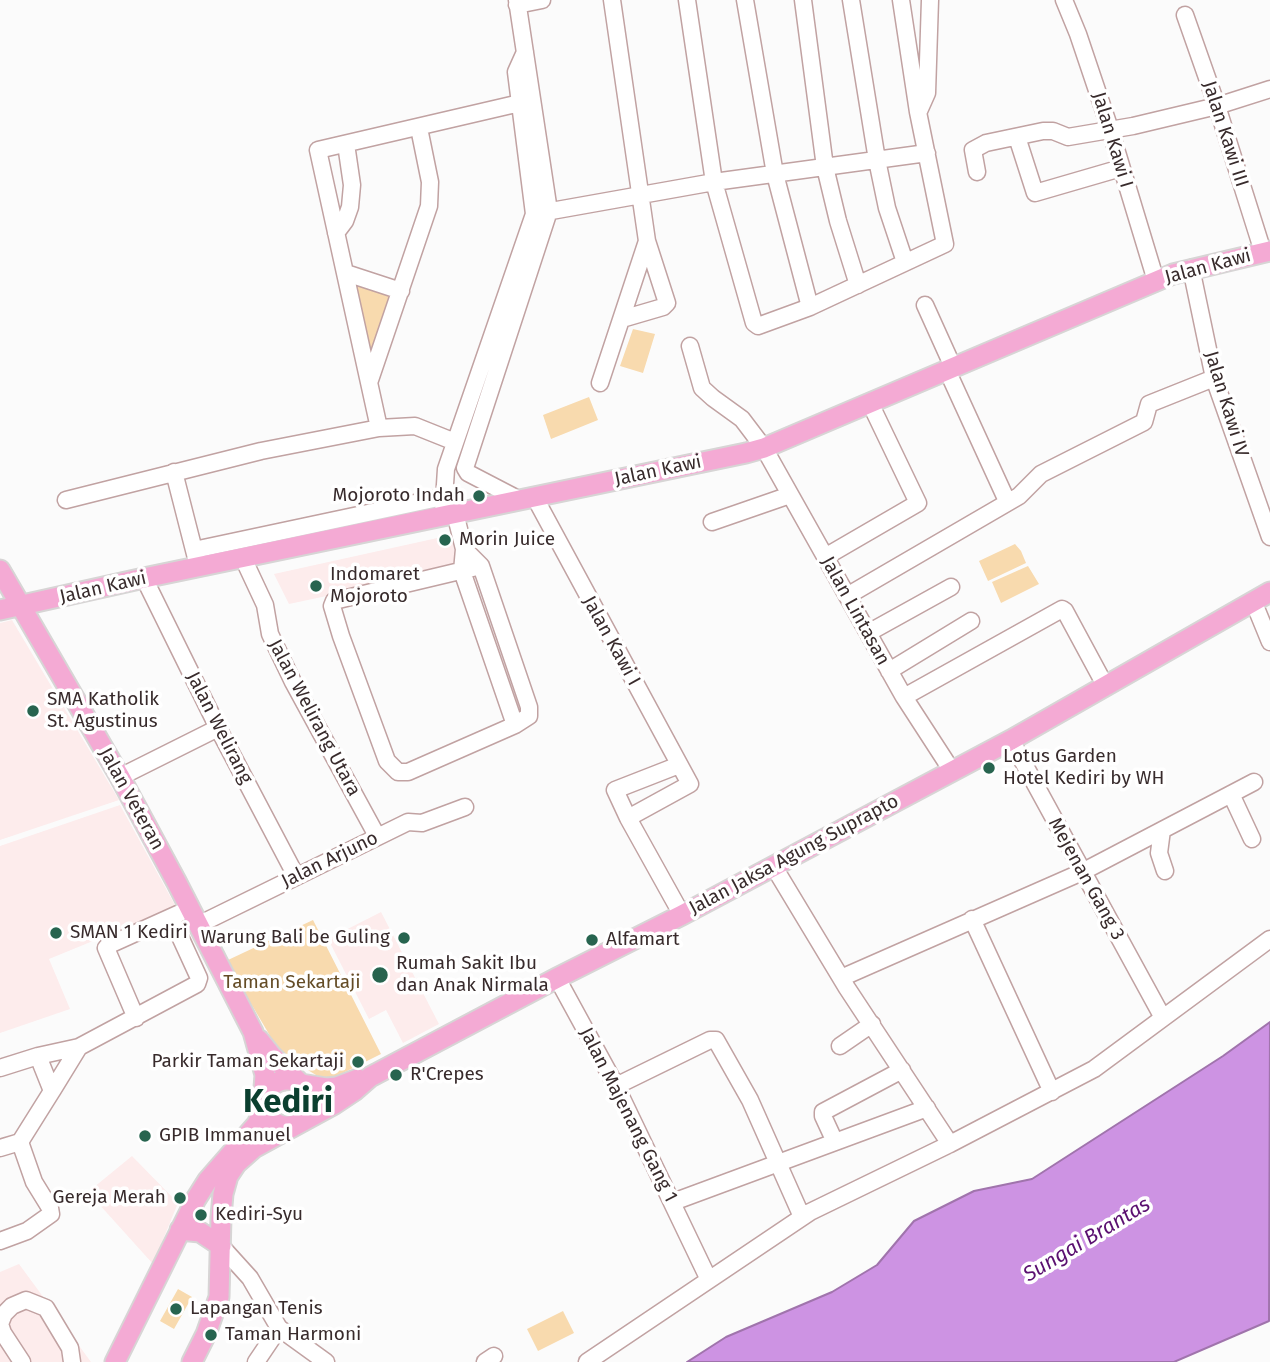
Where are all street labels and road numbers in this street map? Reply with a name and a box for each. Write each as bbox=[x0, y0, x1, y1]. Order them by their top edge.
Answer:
street label: Jalan Kawi III bbox=[1197, 78, 1253, 190]
street label: Jalan Kawi I bbox=[1087, 89, 1137, 191]
street label: Jalan Kawi bbox=[1162, 245, 1254, 289]
street label: Jalan Kawi IV bbox=[1199, 348, 1253, 460]
street label: Jalan Kawi bbox=[612, 451, 704, 491]
street label: Jalan Lintasan bbox=[816, 553, 894, 669]
street label: Jalan Kawi bbox=[57, 567, 149, 609]
street label: Jalan Kawi I bbox=[577, 592, 645, 690]
street label: Jalan Welirang Utara bbox=[263, 636, 365, 800]
street label: Jalan Welirang bbox=[181, 668, 257, 788]
street label: Jalan Veteran bbox=[94, 744, 168, 854]
street label: Jalan Jaksa Agung Suprapto bbox=[685, 790, 903, 920]
street label: Mejenan Gang 3 bbox=[1043, 814, 1129, 944]
street label: Jalan Arjuno bbox=[278, 827, 382, 893]
street label: Jalan Majenang Gang 1 bbox=[574, 1024, 682, 1206]

